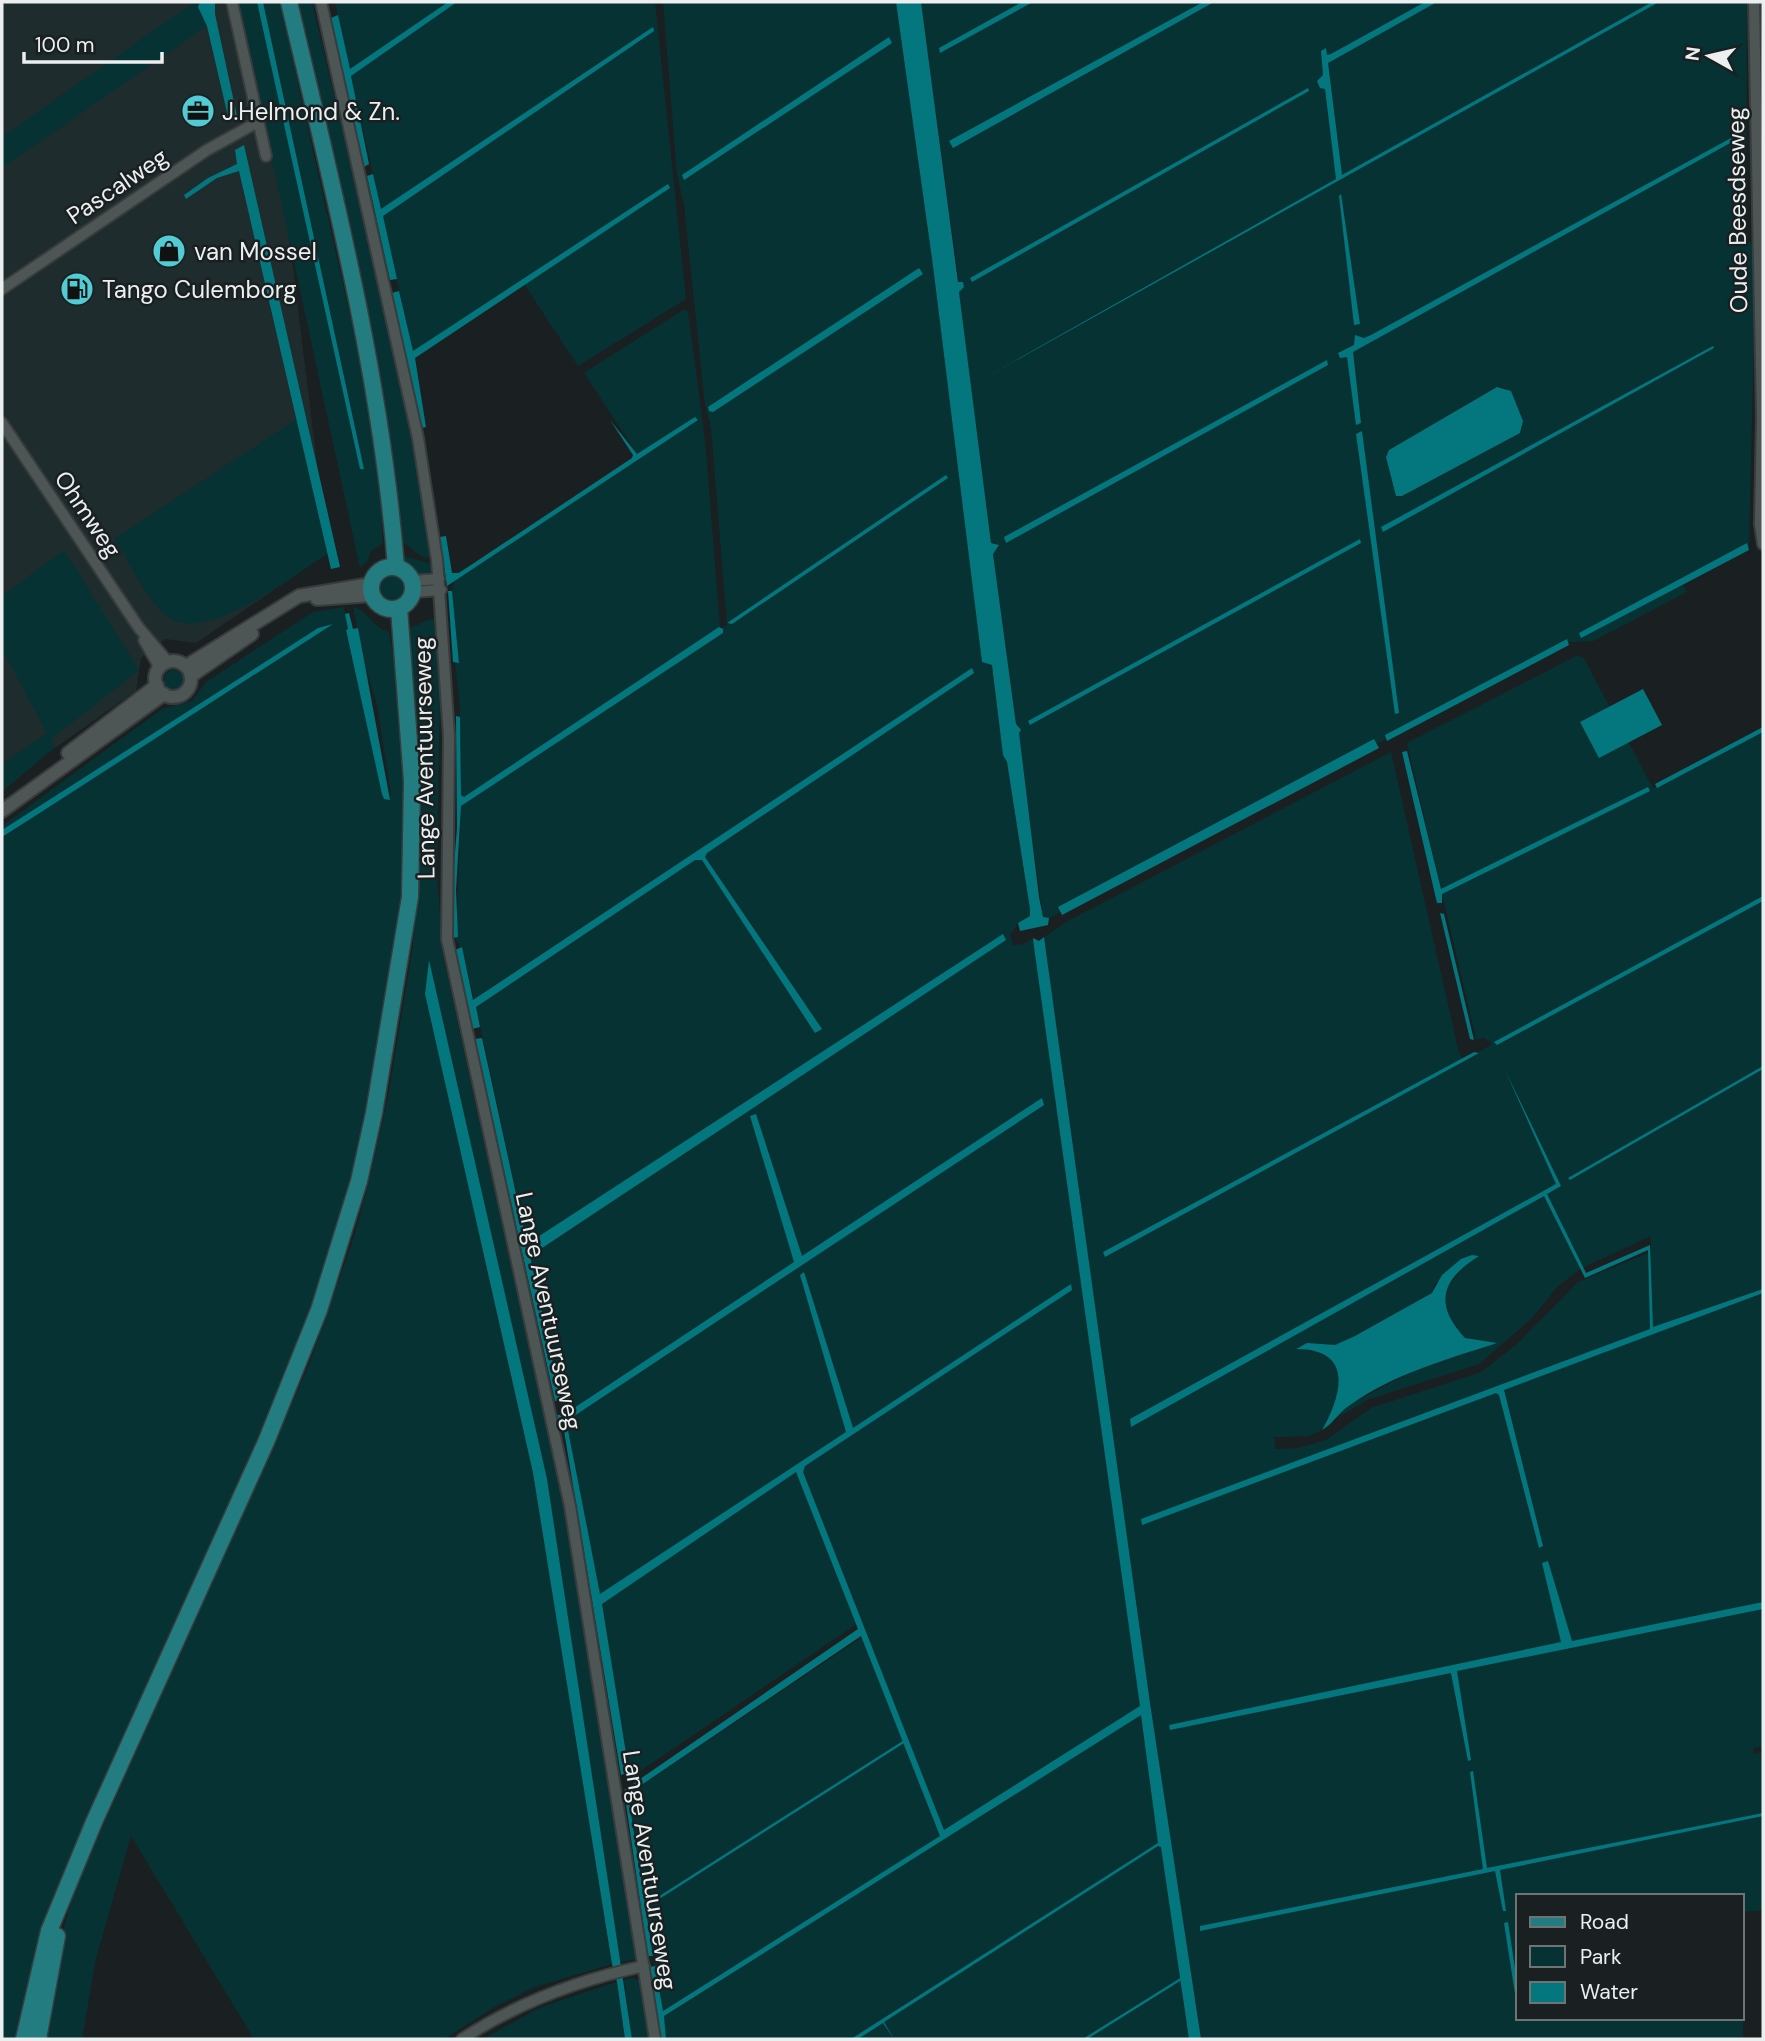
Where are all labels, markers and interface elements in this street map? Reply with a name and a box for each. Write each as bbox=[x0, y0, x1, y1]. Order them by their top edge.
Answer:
scale bar bbox=[24, 21, 163, 65]
north arrow bbox=[1674, 21, 1744, 91]
text: 100 m bbox=[35, 31, 95, 59]
text: N bbox=[1679, 45, 1706, 62]
office icon: J.Helmond & Zn. bbox=[179, 92, 217, 130]
place label: J.Helmond & Zn. bbox=[222, 96, 400, 127]
street label: Oude Beesdseweg bbox=[1720, 107, 1754, 313]
street label: Pascalweg bbox=[60, 141, 174, 231]
shop icon: van Mossel bbox=[150, 232, 188, 270]
place label: van Mossel bbox=[194, 236, 317, 267]
fuel station icon: Tango Culemborg bbox=[58, 270, 96, 308]
place label: Tango Culemborg bbox=[102, 274, 297, 305]
street label: Ohmweg bbox=[48, 464, 128, 564]
street label: Lange Aventuurseweg bbox=[406, 637, 442, 879]
street label: Lange Aventuurseweg bbox=[509, 1189, 589, 1433]
street label: Lange Aventuurseweg bbox=[616, 1748, 684, 1992]
legend bbox=[1516, 1894, 1744, 2020]
text: Road bbox=[1580, 1908, 1629, 1936]
text: Park bbox=[1580, 1943, 1622, 1971]
text: Water bbox=[1580, 1978, 1638, 2006]

